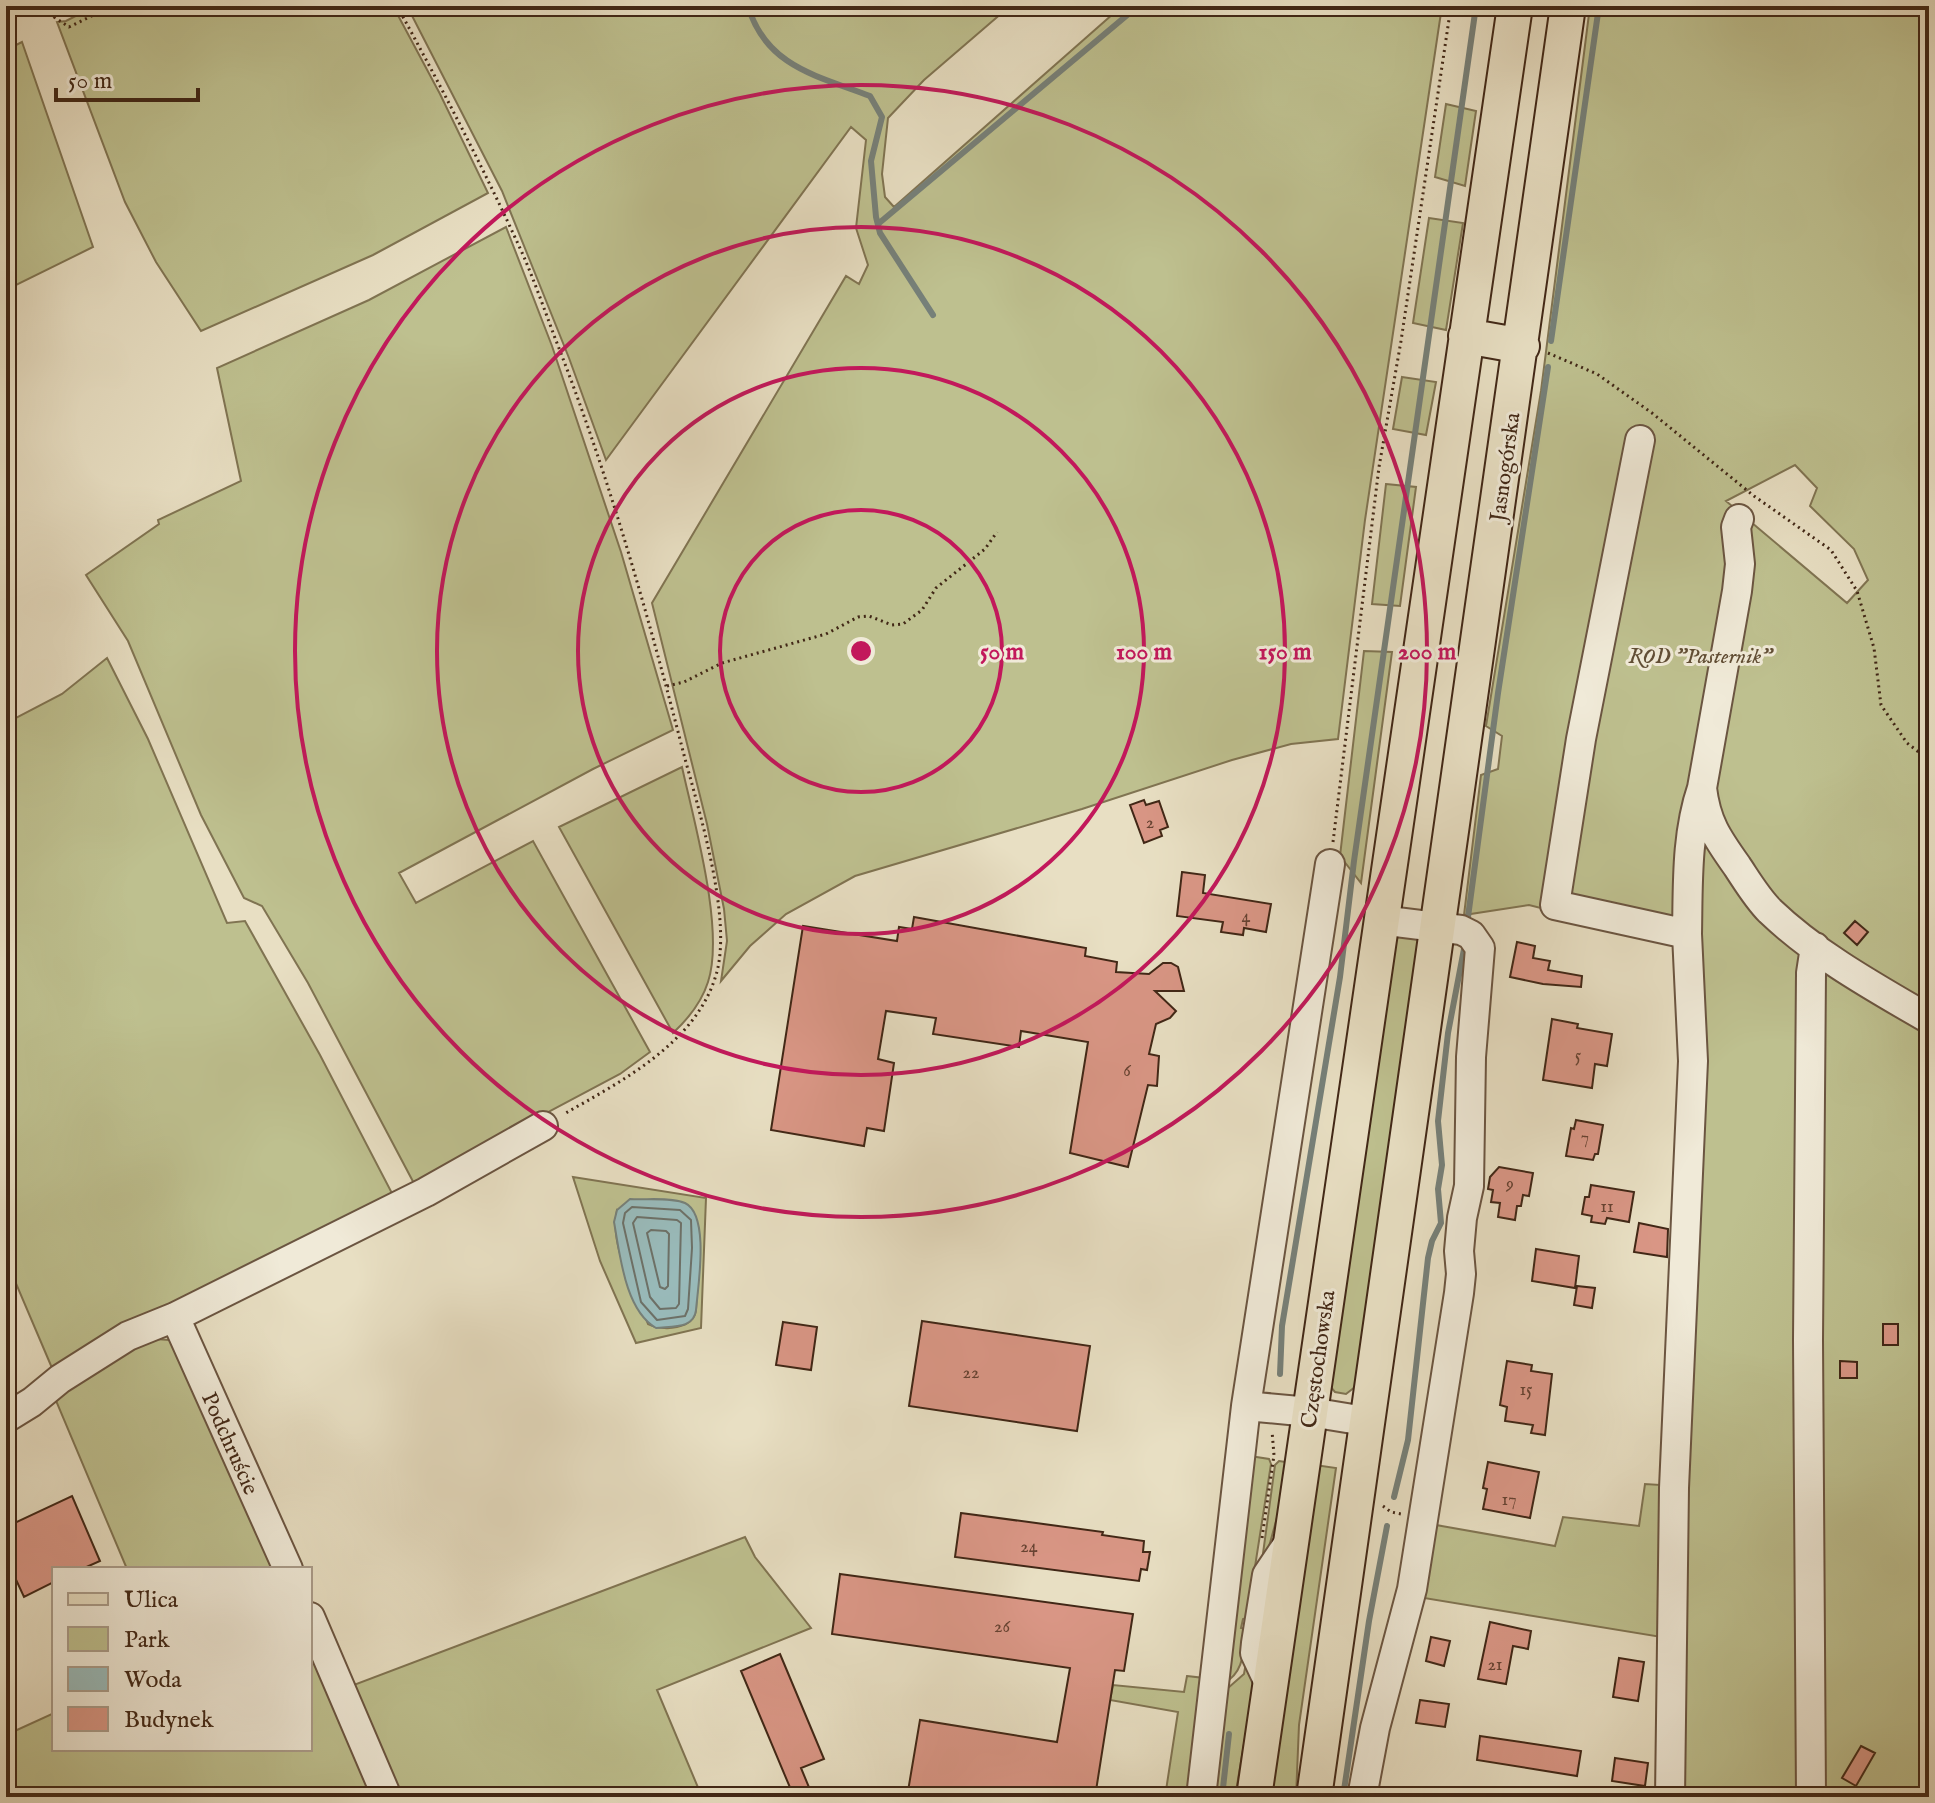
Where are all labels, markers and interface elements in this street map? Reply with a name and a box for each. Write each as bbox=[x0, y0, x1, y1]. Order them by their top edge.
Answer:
scale bar bbox=[56, 52, 198, 102]
text: 50 m bbox=[68, 66, 112, 97]
street label: Jasnogórska bbox=[1484, 410, 1528, 527]
centre of rings bbox=[847, 637, 875, 665]
text: 50 m bbox=[980, 637, 1025, 668]
text: 100 m bbox=[1116, 637, 1173, 668]
text: 150 m bbox=[1258, 637, 1312, 668]
text: 200 m bbox=[1398, 637, 1457, 668]
park label: ROD "Pasternik" bbox=[1628, 643, 1774, 671]
house number: 2 bbox=[1146, 812, 1154, 835]
house number: 4 bbox=[1242, 906, 1251, 929]
house number: 5 bbox=[1575, 1045, 1582, 1068]
house number: 6 bbox=[1123, 1060, 1131, 1083]
house number: 7 bbox=[1581, 1127, 1589, 1150]
house number: 9 bbox=[1505, 1173, 1514, 1196]
house number: 11 bbox=[1600, 1196, 1614, 1219]
street label: Częstochowska bbox=[1295, 1288, 1343, 1430]
house number: 22 bbox=[963, 1362, 979, 1385]
house number: 15 bbox=[1519, 1379, 1533, 1402]
street label: Podchruście bbox=[194, 1388, 264, 1500]
house number: 17 bbox=[1501, 1489, 1517, 1512]
house number: 24 bbox=[1020, 1536, 1038, 1559]
legend bbox=[52, 1567, 312, 1751]
text: Ulica bbox=[124, 1585, 179, 1616]
house number: 26 bbox=[994, 1616, 1010, 1639]
text: Park bbox=[124, 1625, 170, 1656]
house number: 21 bbox=[1487, 1654, 1503, 1677]
text: Woda bbox=[124, 1665, 182, 1696]
text: Budynek bbox=[124, 1705, 214, 1736]

